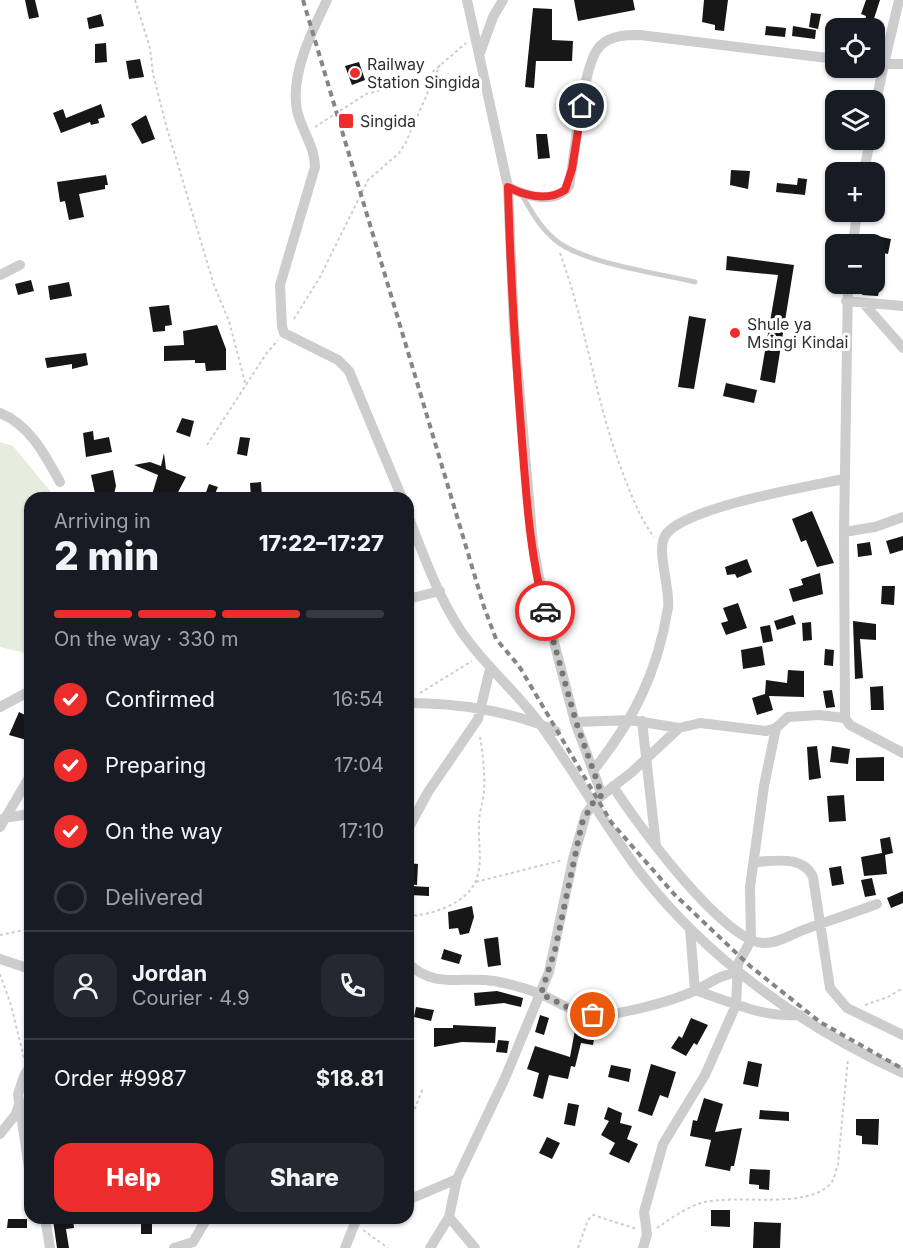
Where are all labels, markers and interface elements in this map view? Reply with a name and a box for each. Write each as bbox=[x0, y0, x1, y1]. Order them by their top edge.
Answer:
map controls bbox=[825, 18, 885, 294]
button: locate bbox=[825, 18, 885, 78]
place label: Railway Station Singida bbox=[367, 54, 480, 92]
marker: Railway Station Singida bbox=[348, 66, 362, 80]
pin bbox=[556, 80, 607, 131]
icon: home bbox=[565, 89, 598, 122]
button: layers bbox=[825, 90, 885, 150]
place label: Singida bbox=[360, 111, 416, 131]
marker: Singida bbox=[337, 112, 355, 130]
button: + bbox=[825, 162, 885, 222]
button: − bbox=[825, 234, 885, 294]
place label: Shule ya Msingi Kindai bbox=[747, 314, 848, 352]
marker: Shule ya Msingi Kindai bbox=[728, 326, 742, 340]
text: Arriving in bbox=[54, 509, 151, 533]
text: 17:22–17:27 bbox=[259, 530, 384, 556]
text: 2 min bbox=[54, 532, 159, 579]
courier bbox=[515, 581, 575, 641]
icon: car bbox=[529, 595, 562, 628]
text: On the way · 330 m bbox=[54, 627, 238, 651]
icon: check bbox=[54, 683, 87, 716]
text: Confirmed bbox=[105, 686, 215, 712]
text: 16:54 bbox=[333, 687, 384, 711]
icon: check bbox=[54, 749, 87, 782]
text: Preparing bbox=[105, 752, 206, 778]
text: 17:04 bbox=[334, 753, 384, 777]
icon: check bbox=[54, 815, 87, 848]
text: On the way bbox=[105, 818, 223, 844]
text: 17:10 bbox=[339, 819, 384, 843]
text: Delivered bbox=[105, 884, 203, 910]
button: person bbox=[54, 954, 117, 1017]
button: phone bbox=[321, 954, 384, 1017]
text: Jordan bbox=[132, 960, 207, 986]
text: Courier · 4.9 bbox=[132, 986, 250, 1010]
pin bbox=[567, 989, 618, 1040]
icon: bag bbox=[576, 998, 609, 1031]
text: Order #9987 bbox=[54, 1065, 187, 1091]
text: $18.81 bbox=[316, 1065, 384, 1091]
button: Help bbox=[54, 1143, 213, 1212]
button: Share bbox=[225, 1143, 384, 1212]

